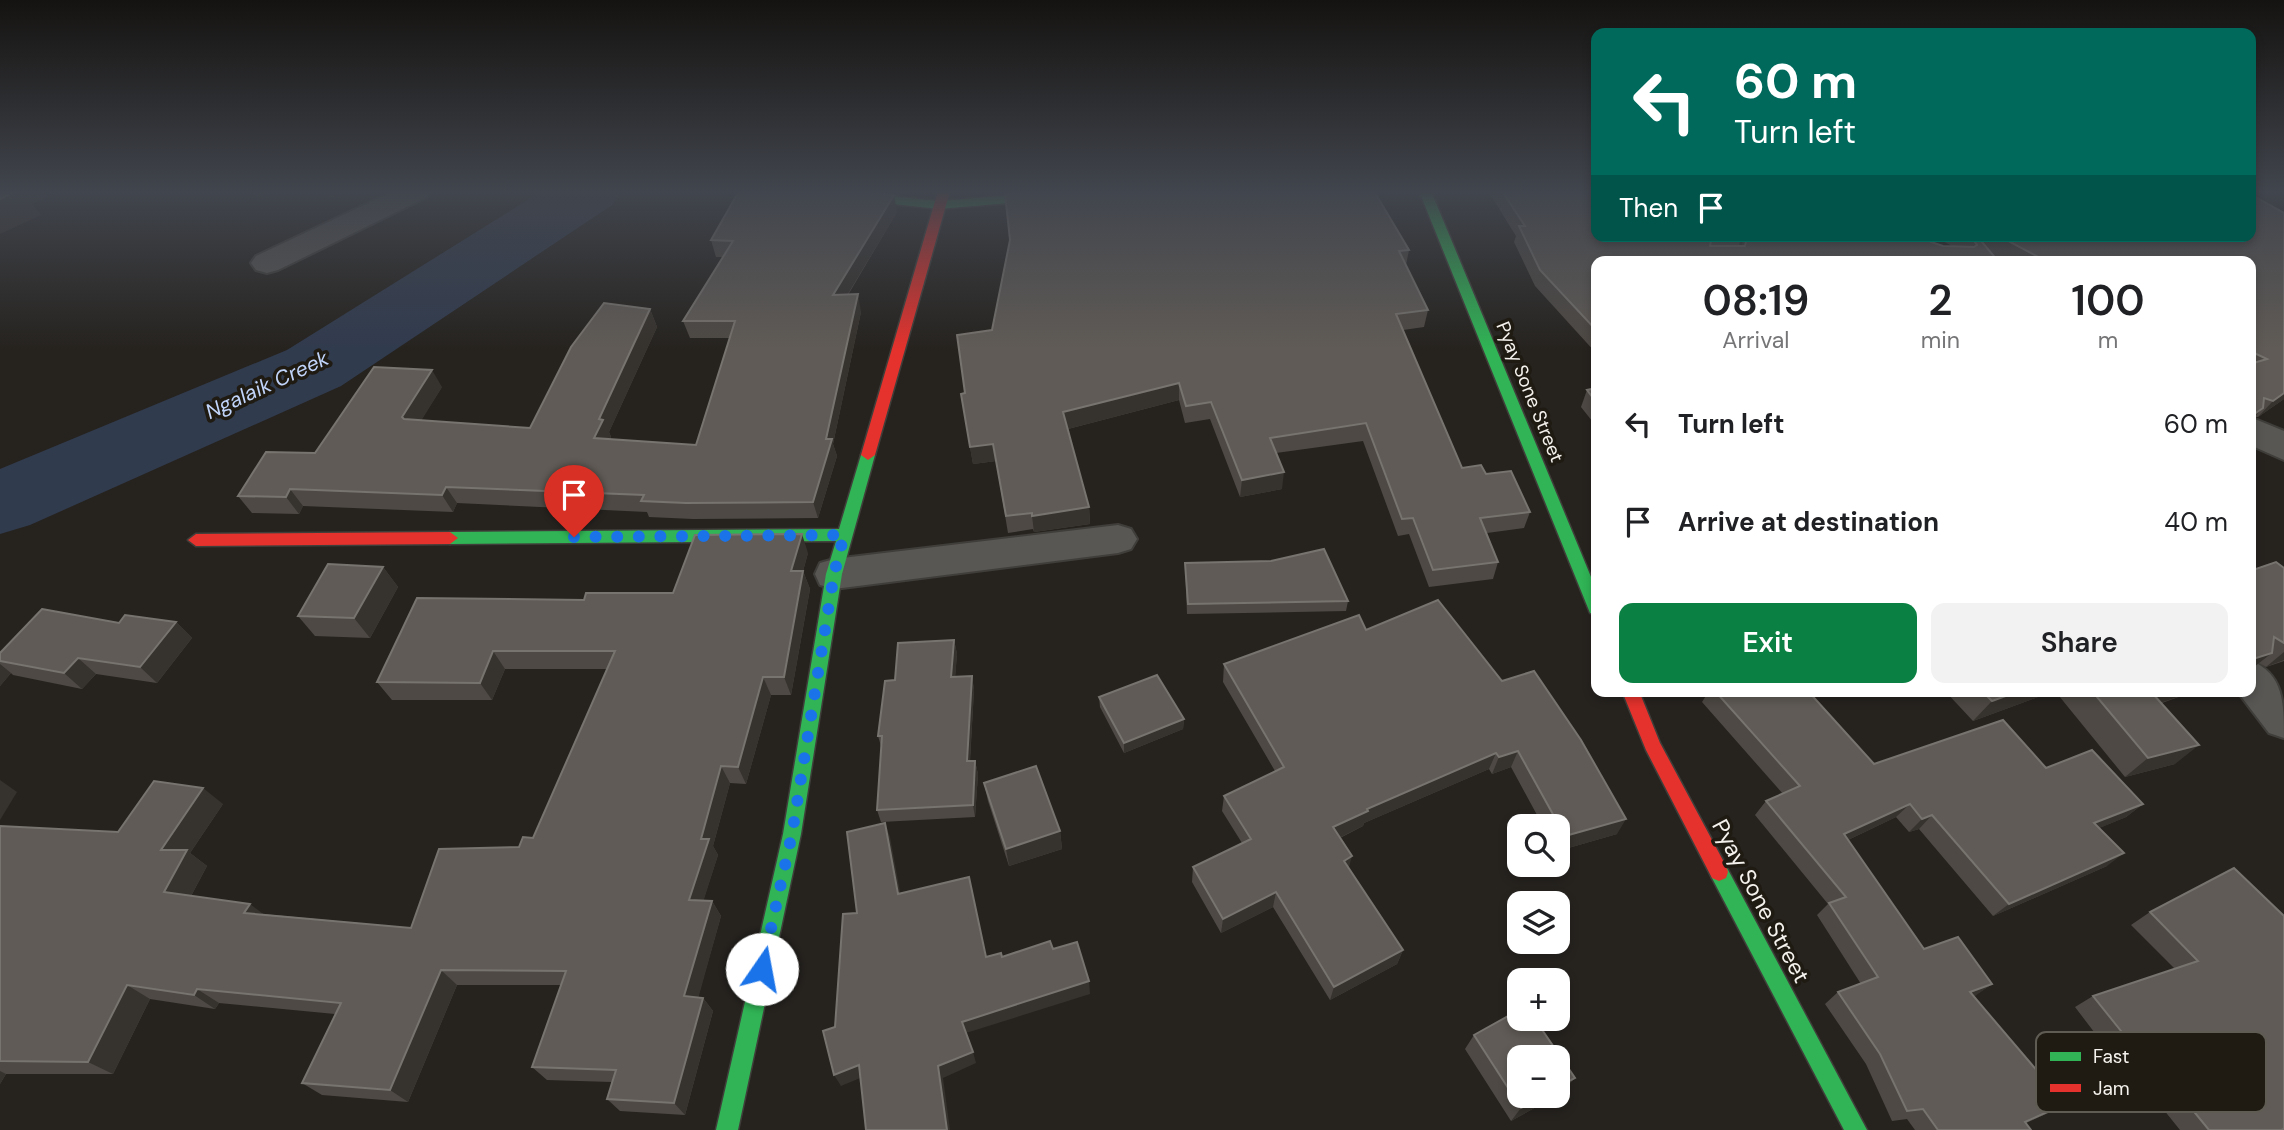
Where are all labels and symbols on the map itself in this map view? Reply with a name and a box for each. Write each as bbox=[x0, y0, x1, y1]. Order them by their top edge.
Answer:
street label: Pyay Sone Street bbox=[1490, 318, 1570, 466]
water label: Ngalaik Creek bbox=[201, 344, 333, 426]
pin bbox=[544, 465, 604, 537]
street label: Pyay Sone Street bbox=[1705, 814, 1817, 988]
position arrow bbox=[725, 932, 799, 1006]
legend bbox=[2036, 1032, 2266, 1112]
text: Fast bbox=[2093, 1044, 2129, 1069]
text: Jam bbox=[2093, 1076, 2130, 1101]

